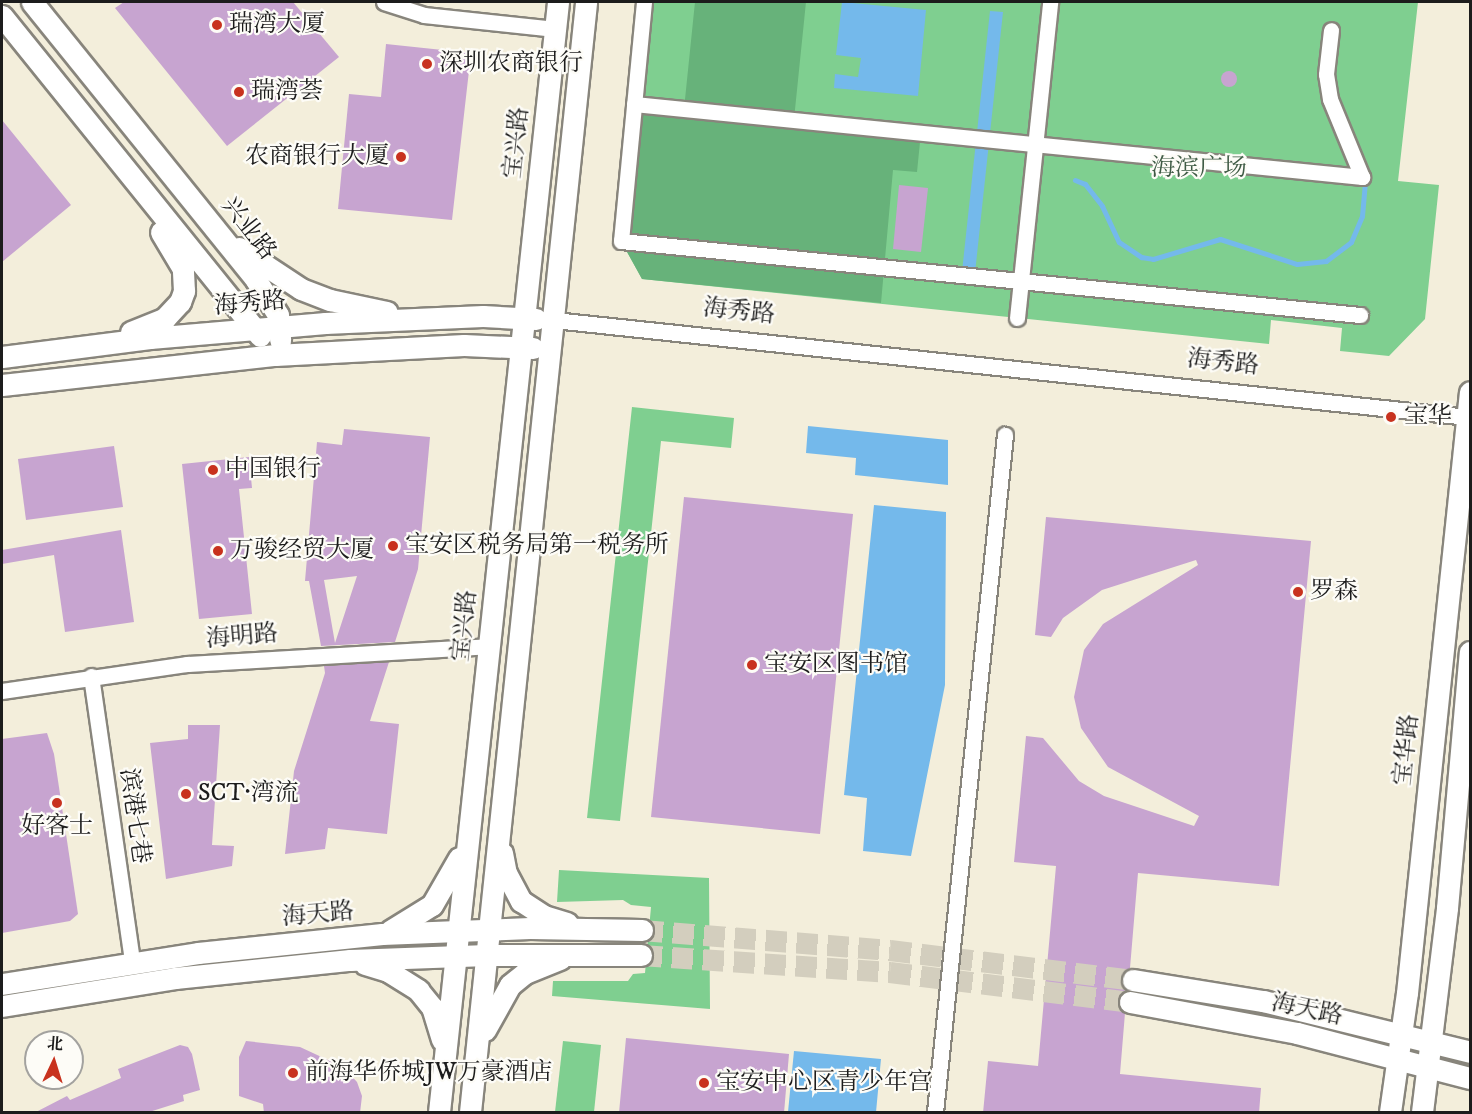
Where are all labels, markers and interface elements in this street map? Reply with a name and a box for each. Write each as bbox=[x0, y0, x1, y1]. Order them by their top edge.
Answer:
place label: 瑞湾大厦 bbox=[229, 11, 325, 39]
marker: 瑞湾大厦 bbox=[210, 18, 224, 32]
place label: 深圳农商银行 bbox=[439, 50, 583, 78]
marker: 深圳农商银行 bbox=[420, 57, 434, 71]
place label: 瑞湾荟 bbox=[251, 78, 323, 106]
marker: 瑞湾荟 bbox=[232, 85, 246, 99]
street label: 宝兴路 bbox=[499, 106, 535, 180]
place label: 农商银行大厦 bbox=[245, 143, 389, 171]
marker: 农商银行大厦 bbox=[394, 150, 408, 164]
park label: 海滨广场 bbox=[1151, 155, 1247, 183]
street label: 兴业路 bbox=[214, 192, 282, 266]
street label: 海秀路 bbox=[213, 287, 287, 321]
street label: 海秀路 bbox=[702, 294, 776, 330]
street label: 海秀路 bbox=[1186, 345, 1260, 381]
place label: 宝华 bbox=[1404, 403, 1452, 431]
marker: 宝华 bbox=[1382, 408, 1400, 426]
place label: 中国银行 bbox=[225, 456, 321, 484]
marker: 中国银行 bbox=[206, 463, 220, 477]
place label: 宝安区税务局第一税务所 bbox=[405, 532, 669, 560]
place label: 万骏经贸大厦 bbox=[230, 537, 374, 565]
marker: 宝安区税务局第一税务所 bbox=[386, 539, 400, 553]
marker: 万骏经贸大厦 bbox=[211, 544, 225, 558]
place label: 罗森 bbox=[1310, 578, 1358, 606]
marker: 罗森 bbox=[1291, 585, 1305, 599]
street label: 宝兴路 bbox=[447, 589, 483, 663]
street label: 海明路 bbox=[205, 620, 279, 654]
place label: 宝安区图书馆 bbox=[764, 651, 908, 679]
marker: 宝安区图书馆 bbox=[745, 658, 759, 672]
street label: 宝华路 bbox=[1389, 713, 1425, 787]
street label: 滨港七巷 bbox=[113, 766, 155, 866]
place label: SCT·湾流 bbox=[198, 780, 299, 808]
marker: SCT·湾流 bbox=[179, 787, 193, 801]
marker: 好客士 bbox=[50, 796, 64, 810]
place label: 好客士 bbox=[21, 813, 93, 841]
street label: 海天路 bbox=[281, 898, 355, 932]
street label: 海天路 bbox=[1269, 988, 1345, 1032]
north arrow bbox=[24, 1030, 84, 1090]
text: 北 bbox=[46, 1034, 64, 1055]
place label: 前海华侨城JW万豪酒店 bbox=[305, 1059, 553, 1087]
marker: 前海华侨城JW万豪酒店 bbox=[286, 1066, 300, 1080]
place label: 宝安中心区青少年宫 bbox=[716, 1069, 932, 1097]
marker: 宝安中心区青少年宫 bbox=[697, 1076, 711, 1090]

